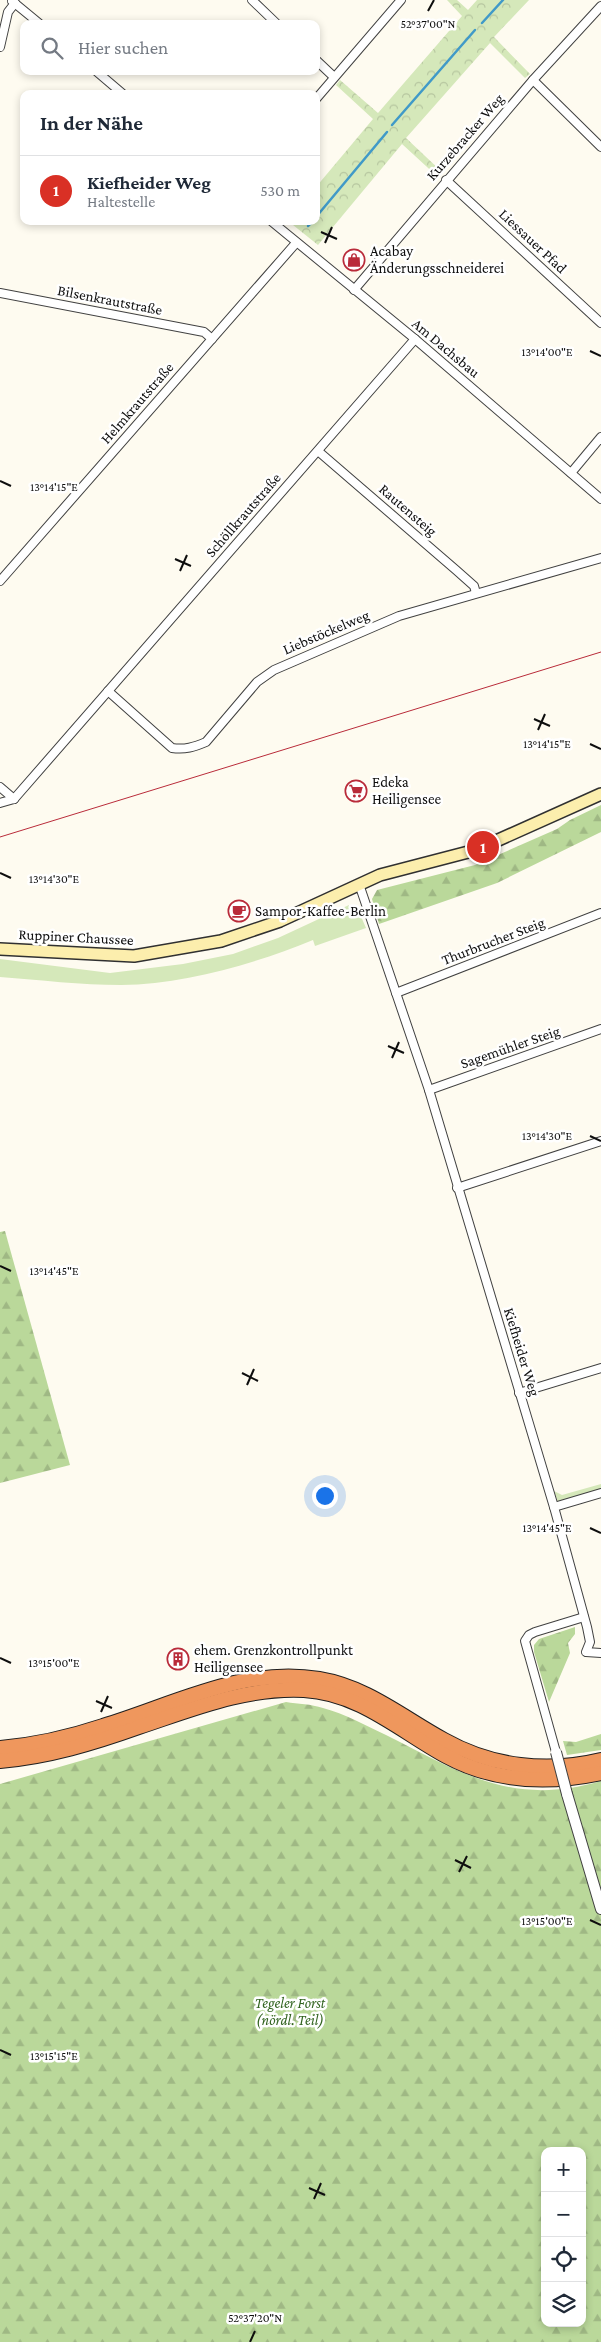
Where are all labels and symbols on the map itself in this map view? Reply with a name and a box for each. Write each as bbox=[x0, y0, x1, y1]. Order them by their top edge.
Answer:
text: 52°37'00"N bbox=[401, 17, 456, 31]
street label: Kurzebracker Weg bbox=[423, 91, 508, 184]
street label: Liessauer Pfad bbox=[496, 206, 570, 276]
place label: Acabay Änderungsschneiderei bbox=[370, 243, 504, 277]
shop icon: Acabay Änderungsschneiderei bbox=[342, 248, 366, 272]
street label: Bilsenkrautstraße bbox=[56, 282, 164, 318]
street label: Am Dachsbau bbox=[409, 315, 483, 381]
text: 13°14'00"E bbox=[521, 345, 573, 359]
street label: Helmkrautstraße bbox=[97, 359, 177, 447]
street label: Schöllkrautstraße bbox=[202, 469, 284, 560]
text: 13°14'15"E bbox=[30, 480, 78, 494]
street label: Rautensteig bbox=[375, 481, 440, 540]
street label: Liebstöckelweg bbox=[280, 607, 372, 658]
text: 13°14'15"E bbox=[523, 737, 571, 751]
place label: Edeka Heiligensee bbox=[372, 774, 442, 808]
supermarket icon: Edeka Heiligensee bbox=[344, 779, 368, 803]
pin: 1 bbox=[467, 828, 499, 866]
text: 13°14'30"E bbox=[29, 872, 79, 886]
cafe icon: Sampor-Kaffee-Berlin bbox=[227, 899, 251, 923]
place label: Sampor-Kaffee-Berlin bbox=[255, 903, 386, 920]
street label: Thurbrucher Steig bbox=[439, 914, 547, 969]
street label: Ruppiner Chaussee bbox=[18, 926, 134, 949]
street label: Sagemühler Steig bbox=[458, 1022, 562, 1072]
text: 13°14'30"E bbox=[522, 1129, 572, 1143]
text: 13°14'45"E bbox=[30, 1264, 79, 1278]
street label: Kiefheider Weg bbox=[500, 1306, 543, 1398]
your location bbox=[312, 1483, 338, 1509]
text: 13°14'45"E bbox=[523, 1521, 572, 1535]
place label: ehem. Grenzkontrollpunkt Heiligensee bbox=[194, 1642, 354, 1676]
building icon: ehem. Grenzkontrollpunkt Heiligensee bbox=[166, 1647, 190, 1671]
text: 13°15'00"E bbox=[29, 1656, 80, 1670]
text: 13°15'00"E bbox=[522, 1914, 573, 1928]
park label: Tegeler Forst (nördl. Teil) bbox=[255, 1995, 326, 2029]
text: 13°15'15"E bbox=[30, 2049, 78, 2063]
text: 52°37'20"N bbox=[228, 2311, 282, 2325]

